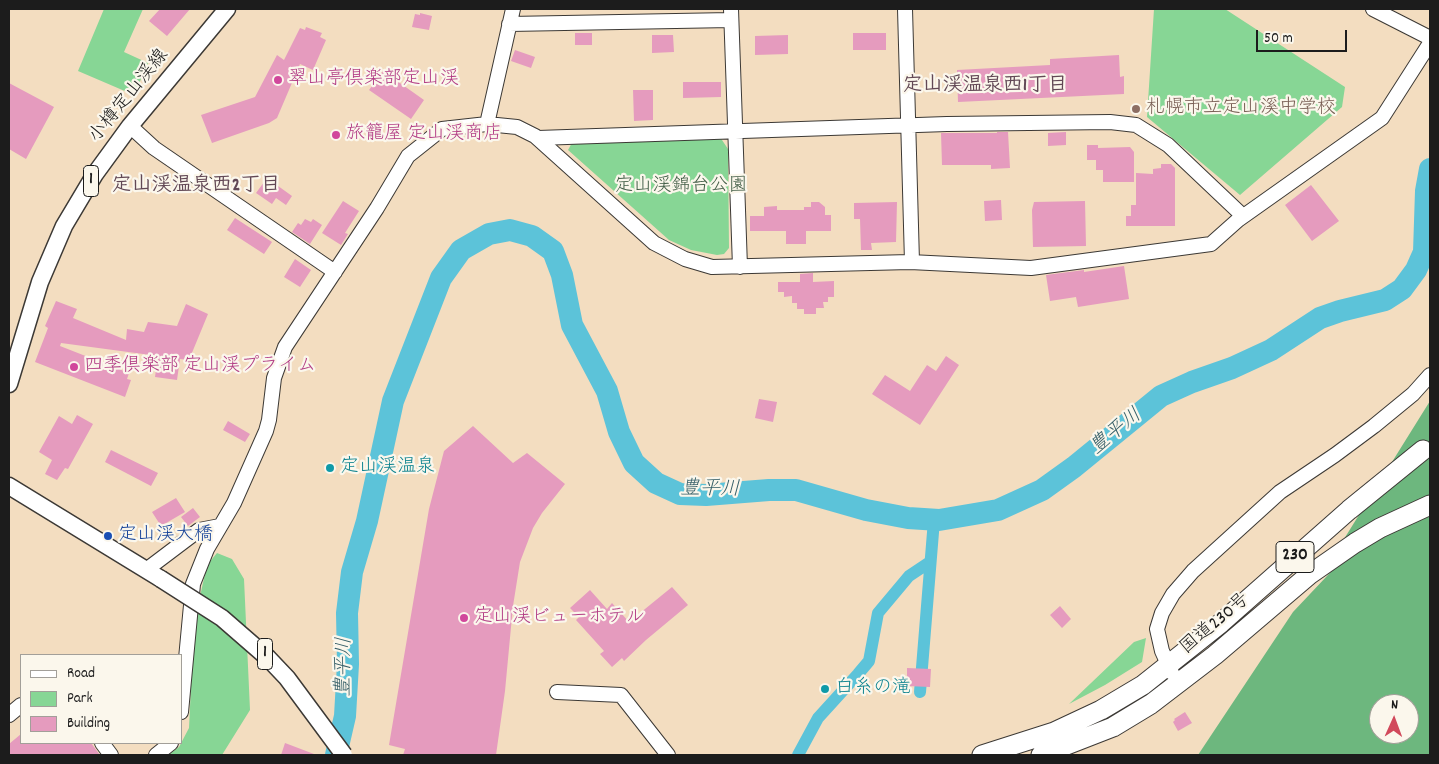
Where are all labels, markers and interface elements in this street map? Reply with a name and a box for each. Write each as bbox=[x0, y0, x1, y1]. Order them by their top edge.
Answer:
scale bar bbox=[1259, 20, 1350, 52]
text: 50 m bbox=[1264, 28, 1293, 50]
street label: 小樽定山渓線 bbox=[85, 46, 175, 148]
place label: 翠山亭倶楽部定山渓 bbox=[288, 69, 459, 91]
marker: 翠山亭倶楽部定山渓 bbox=[272, 74, 284, 86]
district label: 定山渓温泉西1丁目 bbox=[903, 75, 1067, 99]
place label: 札幌市立定山溪中学校 bbox=[1146, 98, 1336, 120]
marker: 札幌市立定山溪中学校 bbox=[1130, 103, 1142, 115]
place label: 旅籠屋 定山渓商店 bbox=[346, 124, 502, 146]
marker: 旅籠屋 定山渓商店 bbox=[330, 129, 342, 141]
road number: 1 bbox=[84, 166, 98, 197]
district label: 定山渓温泉西2丁目 bbox=[112, 175, 280, 199]
park label: 定山渓錦台公園 bbox=[615, 176, 747, 198]
place label: 四季倶楽部 定山渓プライム bbox=[84, 356, 316, 378]
marker: 四季倶楽部 定山渓プライム bbox=[68, 361, 80, 373]
water label: 豊平川 bbox=[1086, 405, 1148, 461]
place label: 定山渓温泉 bbox=[340, 457, 435, 479]
marker: 定山渓温泉 bbox=[324, 462, 336, 474]
water label: 豊平川 bbox=[680, 478, 740, 504]
place label: 定山渓大橋 bbox=[118, 525, 213, 547]
marker: 定山渓大橋 bbox=[102, 530, 114, 542]
road number: 230 bbox=[1276, 542, 1314, 572]
street label: 国道230号 bbox=[1176, 589, 1256, 661]
place label: 定山渓ビューホテル bbox=[474, 607, 645, 629]
marker: 定山渓ビューホテル bbox=[458, 612, 470, 624]
water label: 豊平川 bbox=[333, 637, 359, 697]
road number: 1 bbox=[258, 639, 272, 670]
legend bbox=[20, 654, 182, 744]
text: Road bbox=[67, 663, 95, 685]
place label: 白糸の滝 bbox=[835, 678, 911, 700]
marker: 白糸の滝 bbox=[819, 683, 831, 695]
text: Park bbox=[67, 688, 93, 710]
north arrow bbox=[1369, 694, 1419, 744]
text: N bbox=[1391, 695, 1398, 715]
text: Building bbox=[67, 713, 110, 735]

